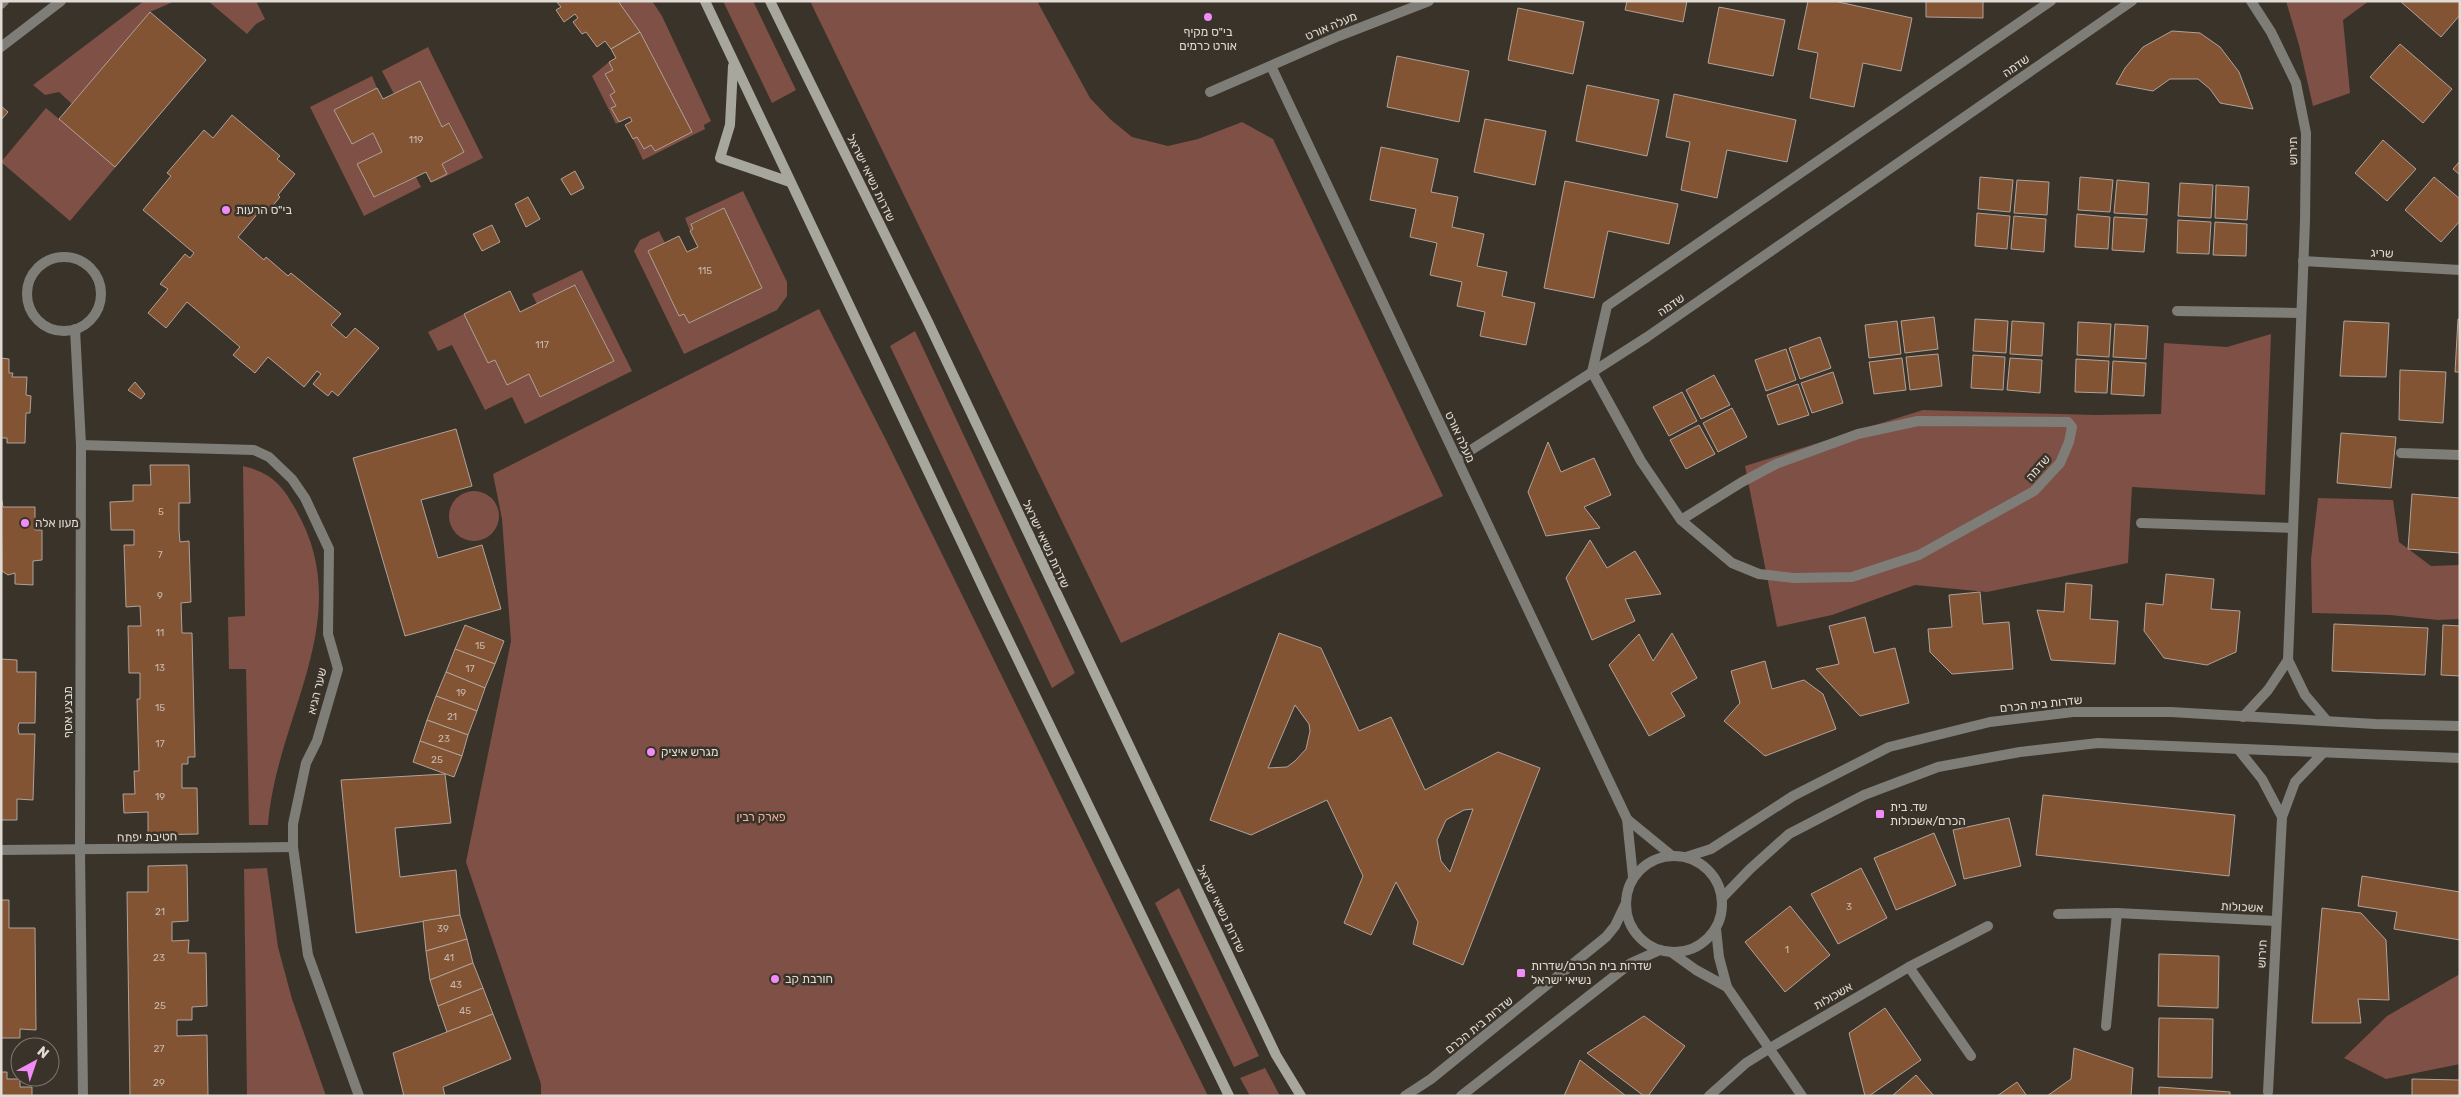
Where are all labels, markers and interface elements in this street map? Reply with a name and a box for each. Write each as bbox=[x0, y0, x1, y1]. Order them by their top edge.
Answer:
street label: מעלה אורט bbox=[1303, 9, 1359, 43]
marker: בי"ס מקיף אורט כרמים bbox=[1202, 11, 1214, 23]
place label: בי"ס מקיף אורט כרמים bbox=[1179, 25, 1237, 53]
street label: שדמה bbox=[2000, 52, 2032, 80]
street label: שדרות נשיאי ישראל bbox=[844, 132, 898, 224]
house number: 119 bbox=[409, 134, 423, 146]
street label: תירוש bbox=[2286, 136, 2300, 165]
place label: בי"ס הרעות bbox=[236, 203, 292, 217]
marker: בי"ס הרעות bbox=[220, 204, 232, 216]
street label: שריג bbox=[2370, 245, 2394, 261]
house number: 115 bbox=[698, 265, 712, 277]
street label: שדמה bbox=[1655, 291, 1687, 319]
house number: 117 bbox=[535, 339, 549, 351]
street label: מעלה אורט bbox=[1442, 409, 1478, 465]
street label: שדמה bbox=[2023, 452, 2053, 484]
street label: שדרות נשיאי ישראל bbox=[1019, 498, 1073, 590]
house number: 5 bbox=[158, 506, 164, 518]
place label: מעון אלה bbox=[35, 516, 79, 530]
marker: מעון אלה bbox=[19, 517, 31, 529]
house number: 7 bbox=[157, 549, 163, 561]
house number: 9 bbox=[157, 590, 163, 602]
house number: 11 bbox=[156, 627, 164, 639]
house number: 15 bbox=[475, 640, 485, 652]
house number: 13 bbox=[155, 662, 165, 674]
house number: 17 bbox=[465, 663, 475, 675]
street label: שער הגיא bbox=[304, 666, 330, 716]
street label: מבצע אסף bbox=[61, 686, 75, 738]
house number: 19 bbox=[456, 687, 466, 699]
street label: שדרות בית הכרם bbox=[1999, 693, 2083, 715]
house number: 15 bbox=[155, 702, 165, 714]
house number: 21 bbox=[447, 711, 457, 723]
house number: 23 bbox=[438, 733, 450, 745]
house number: 17 bbox=[155, 738, 165, 750]
place label: מגרש איציק bbox=[661, 745, 718, 759]
marker: מגרש איציק bbox=[645, 746, 657, 758]
house number: 25 bbox=[431, 754, 443, 766]
house number: 19 bbox=[155, 791, 165, 803]
place label: שד. בית הכרם/אשכולות bbox=[1890, 800, 1966, 828]
marker: שד. בית הכרם/אשכולות bbox=[1874, 808, 1886, 820]
park label: פארק רבין bbox=[736, 810, 786, 824]
street label: חטיבת יפתח bbox=[117, 829, 177, 845]
street label: שדרות נשיאי ישראל bbox=[1194, 863, 1248, 955]
street label: אשכולות bbox=[2220, 899, 2264, 915]
house number: 3 bbox=[1846, 901, 1852, 913]
house number: 21 bbox=[155, 906, 165, 918]
house number: 39 bbox=[437, 923, 449, 935]
street label: תירוש bbox=[2254, 939, 2270, 969]
house number: 1 bbox=[1785, 944, 1789, 956]
house number: 23 bbox=[153, 952, 165, 964]
house number: 41 bbox=[444, 952, 454, 964]
place label: שדרות בית הכרם/שדרות נשיאי ישראל bbox=[1531, 959, 1652, 987]
marker: שדרות בית הכרם/שדרות נשיאי ישראל bbox=[1515, 967, 1527, 979]
place label: חורבת קב bbox=[785, 972, 833, 986]
marker: חורבת קב bbox=[769, 973, 781, 985]
house number: 43 bbox=[450, 979, 462, 991]
street label: אשכולות bbox=[1811, 979, 1855, 1013]
street label: שדרות בית הכרם bbox=[1442, 993, 1516, 1057]
house number: 25 bbox=[154, 1000, 166, 1012]
house number: 45 bbox=[459, 1005, 471, 1017]
north arrow bbox=[10, 1037, 60, 1087]
text: N bbox=[34, 1043, 52, 1062]
house number: 27 bbox=[154, 1043, 165, 1055]
house number: 29 bbox=[153, 1077, 165, 1089]

